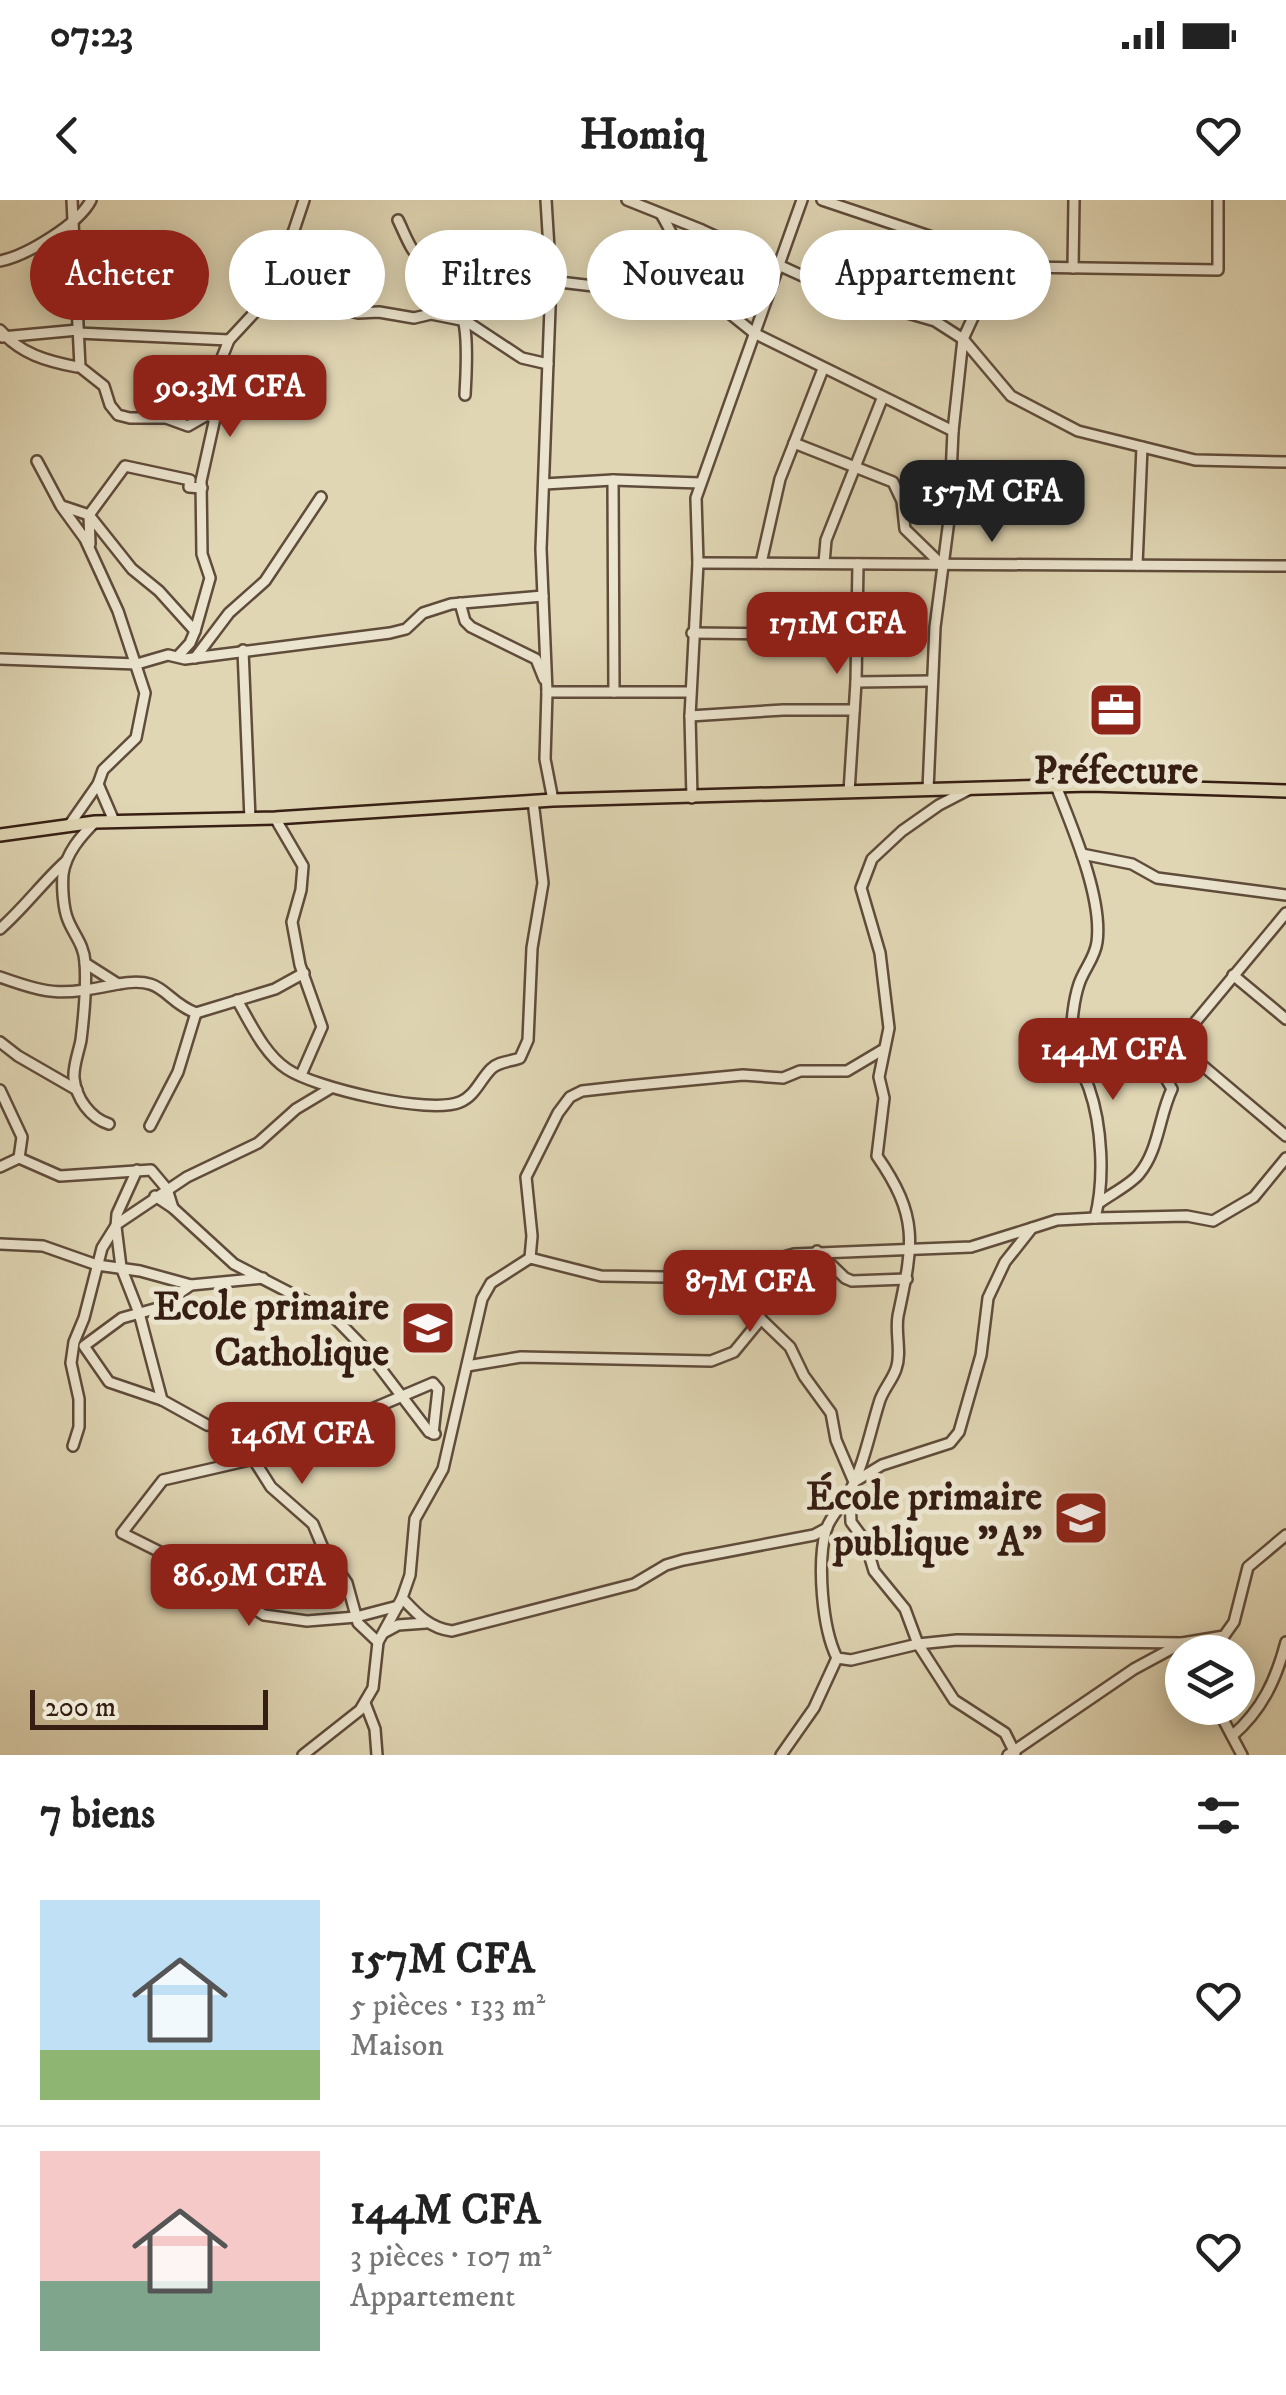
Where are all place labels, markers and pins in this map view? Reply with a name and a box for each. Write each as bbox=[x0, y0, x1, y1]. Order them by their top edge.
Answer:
pin: 90.3M CFA bbox=[116, 355, 344, 440]
pin: 157M CFA bbox=[889, 460, 1095, 545]
pin: 171M CFA bbox=[734, 592, 940, 677]
office icon: Préfecture bbox=[1086, 680, 1146, 740]
place label: Préfecture bbox=[1034, 747, 1199, 797]
pin: 144M CFA bbox=[1010, 1018, 1216, 1103]
pin: 87M CFA bbox=[658, 1250, 842, 1335]
place label: Ecole primaire Catholique bbox=[153, 1283, 389, 1379]
school or university icon: Ecole primaire Catholique bbox=[398, 1298, 458, 1358]
pin: 146M CFA bbox=[199, 1402, 405, 1487]
place label: École primaire publique "A" bbox=[806, 1471, 1042, 1569]
school or university icon: École primaire publique "A" bbox=[1051, 1488, 1111, 1548]
pin: 86.9M CFA bbox=[135, 1544, 363, 1629]

